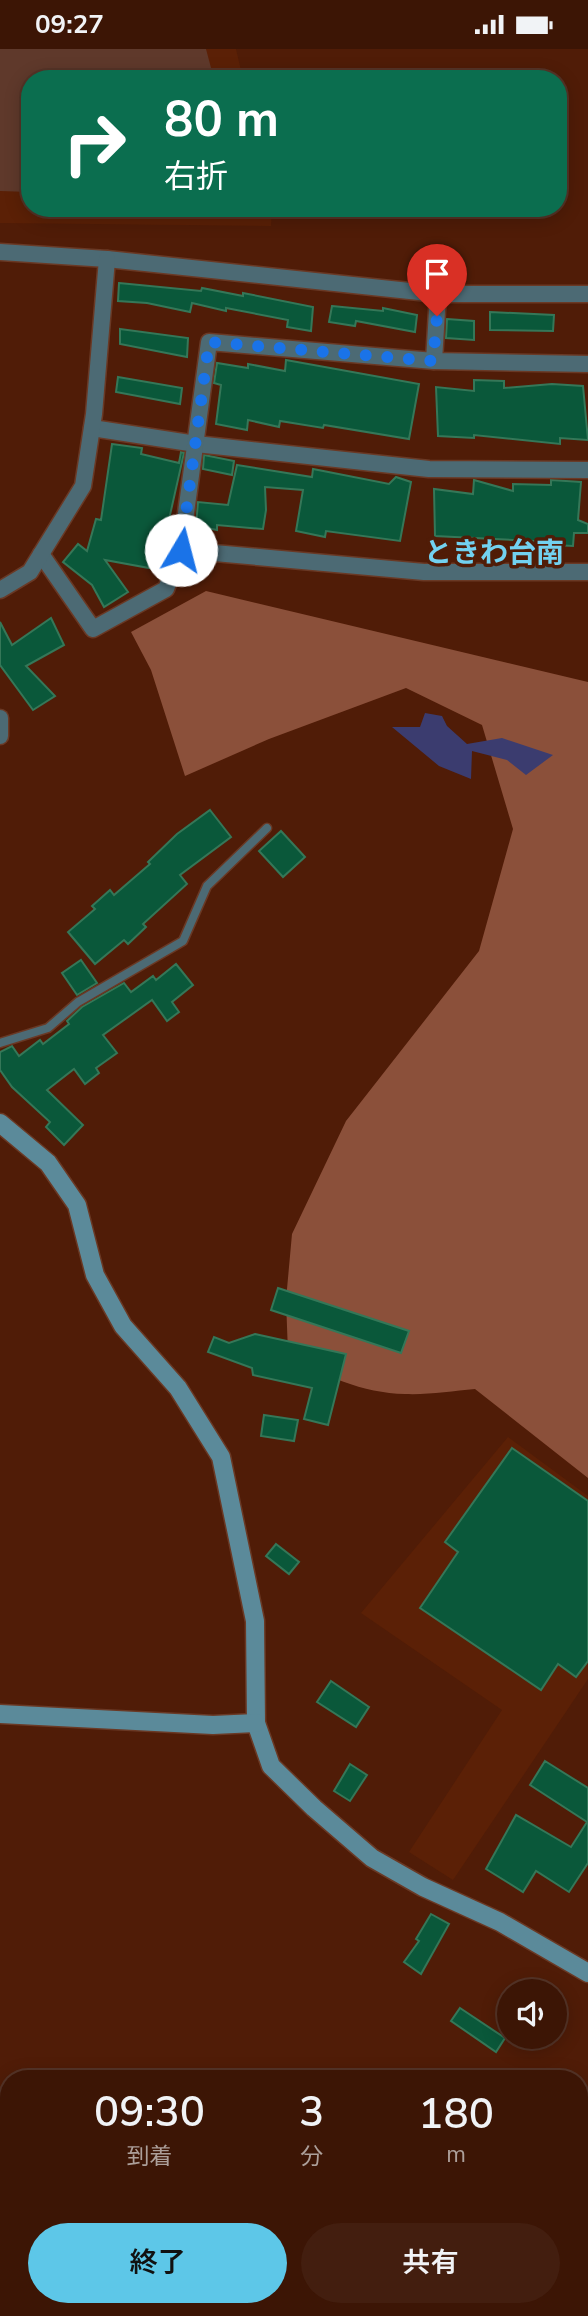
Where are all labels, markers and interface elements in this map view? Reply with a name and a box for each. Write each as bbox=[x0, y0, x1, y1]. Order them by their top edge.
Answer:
text: 09:27 bbox=[35, 7, 104, 42]
text: 80 m bbox=[164, 86, 279, 153]
icon: right bbox=[49, 98, 140, 189]
text: 右折 bbox=[164, 155, 228, 198]
pin bbox=[407, 244, 467, 316]
icon: arrive bbox=[418, 255, 456, 293]
position arrow bbox=[144, 513, 218, 587]
district label: ときわ台南 bbox=[424, 534, 564, 572]
map controls bbox=[497, 1979, 567, 2049]
button: sound bbox=[497, 1979, 567, 2049]
text: 09:30 bbox=[94, 2084, 205, 2141]
text: 3 bbox=[299, 2084, 324, 2141]
text: 180 bbox=[418, 2086, 494, 2143]
text: m bbox=[446, 2139, 466, 2170]
text: 到着 bbox=[126, 2141, 172, 2172]
text: 分 bbox=[300, 2141, 323, 2172]
button: 終了 bbox=[28, 2223, 287, 2303]
button: 共有 bbox=[301, 2223, 560, 2303]

